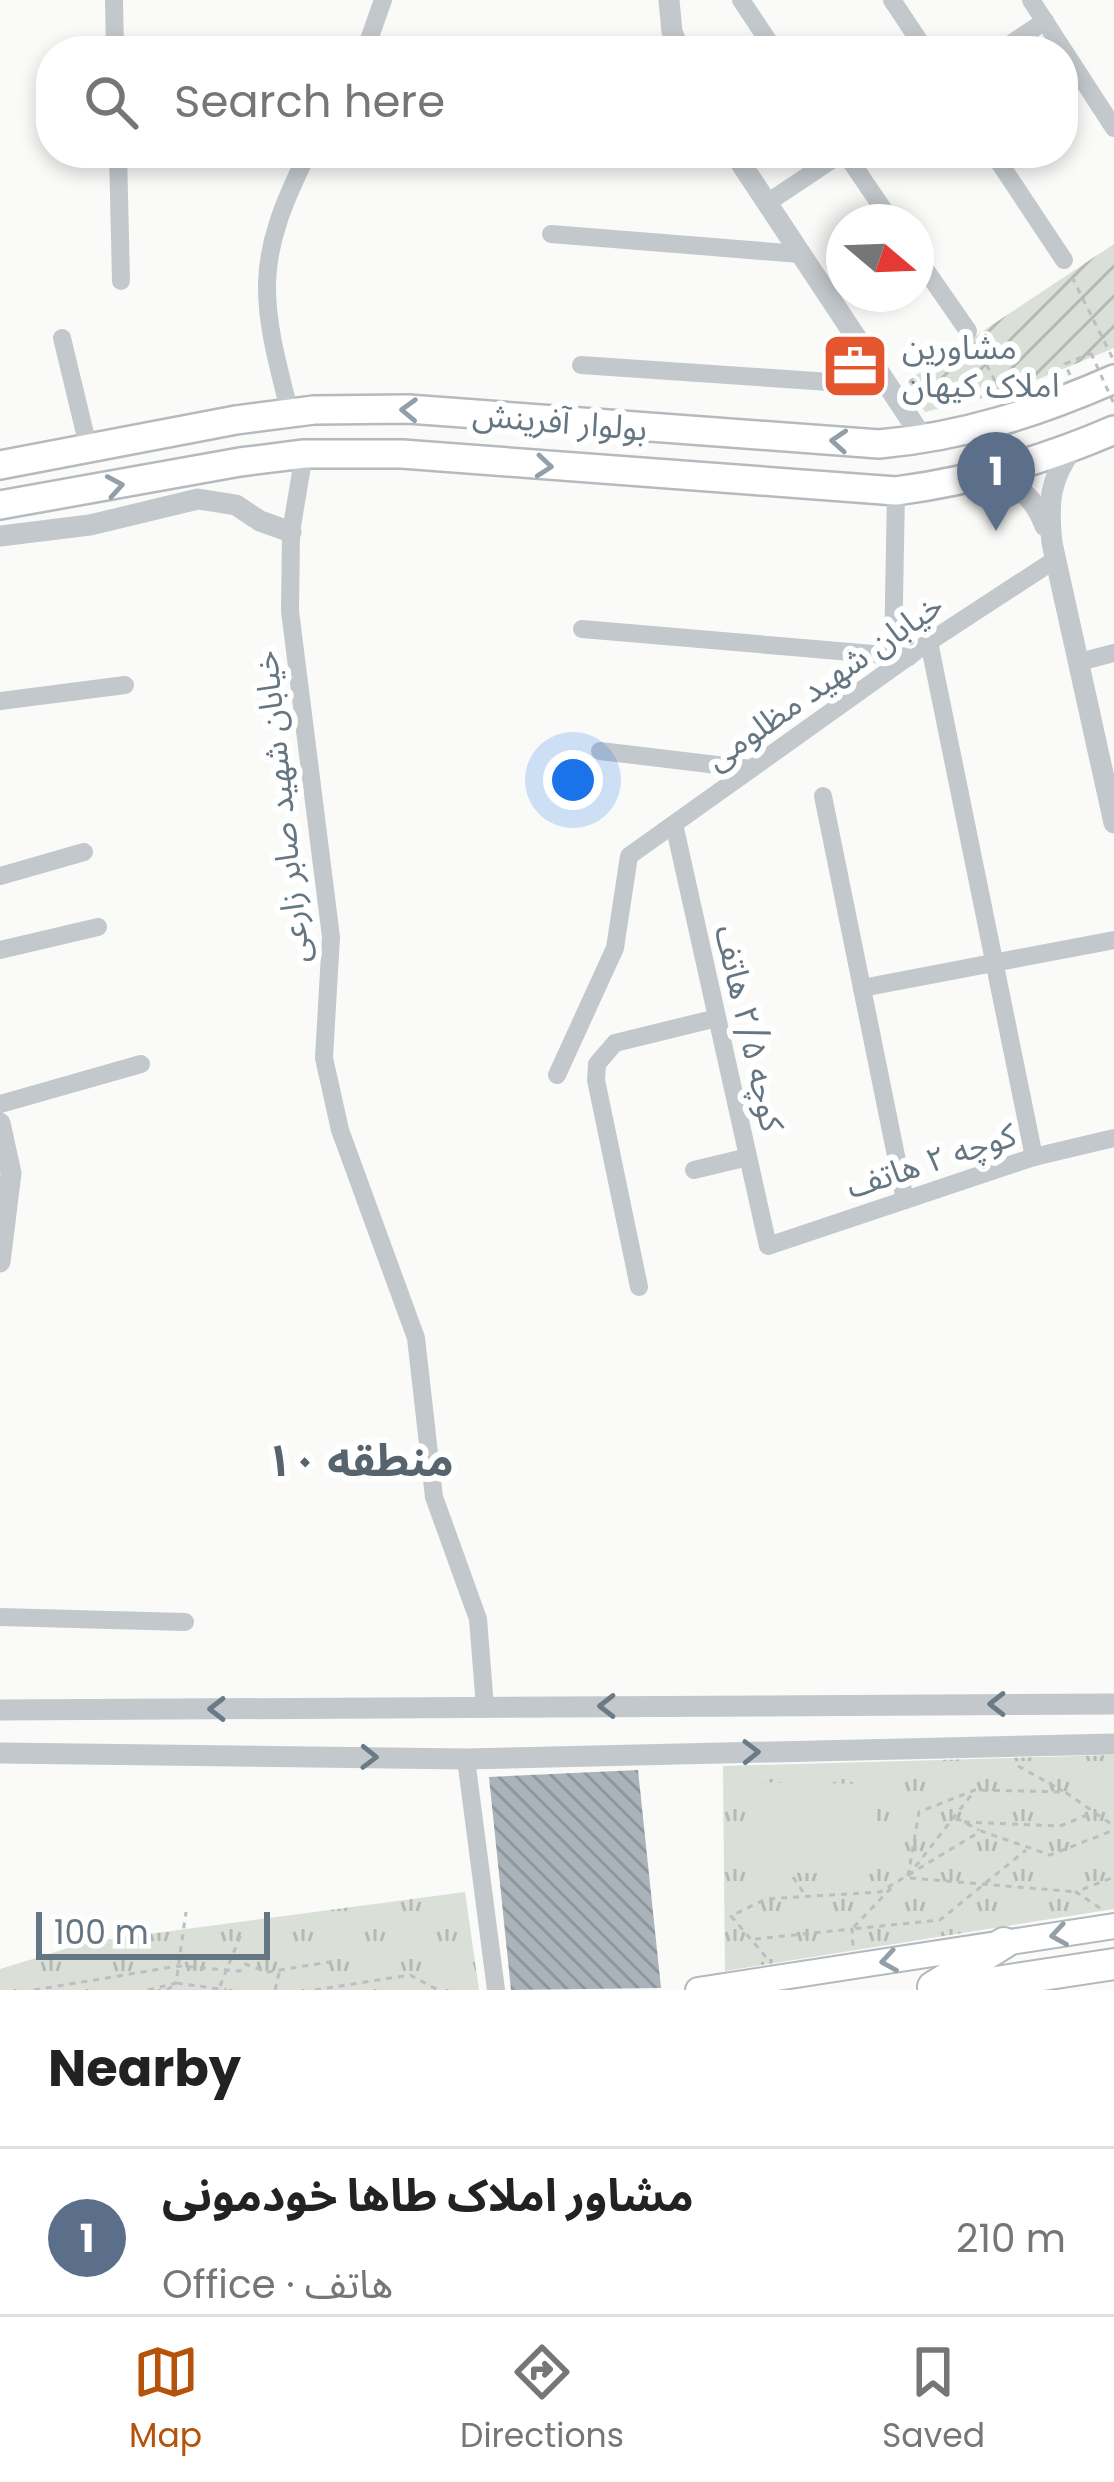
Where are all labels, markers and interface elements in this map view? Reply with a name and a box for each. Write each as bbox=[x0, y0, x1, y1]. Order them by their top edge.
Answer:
search box bbox=[36, 36, 1078, 168]
icon: search bbox=[78, 69, 144, 135]
text: Search here bbox=[174, 70, 445, 133]
north arrow bbox=[826, 204, 934, 312]
place label: مشاورین املاک کیهان bbox=[902, 324, 1060, 409]
office icon: مشاورین املاک کیهان bbox=[820, 331, 890, 401]
street label: بولوار آفرینش bbox=[471, 390, 649, 453]
one-way arrow bbox=[399, 397, 418, 423]
one-way arrow bbox=[829, 428, 848, 454]
pin: 1 bbox=[957, 432, 1035, 531]
one-way arrow bbox=[535, 453, 554, 478]
one-way arrow bbox=[105, 474, 125, 500]
street label: خیابان شهید مظلومی bbox=[696, 582, 953, 781]
street label: خیابان شهید صابر زارعی bbox=[242, 648, 321, 966]
your location bbox=[543, 750, 603, 810]
street label: کوچه ۲/۵ هاتف bbox=[703, 920, 796, 1136]
street label: کوچه ۲ هاتف bbox=[840, 1111, 1022, 1210]
district label: منطقه ۱۰ bbox=[266, 1429, 454, 1492]
one-way arrow bbox=[987, 1691, 1006, 1717]
one-way arrow bbox=[597, 1693, 616, 1719]
one-way arrow bbox=[207, 1696, 225, 1722]
one-way arrow bbox=[743, 1739, 761, 1765]
one-way arrow bbox=[360, 1744, 379, 1770]
scale bar bbox=[36, 1906, 270, 1959]
text: 100 m bbox=[54, 1909, 149, 1956]
one-way arrow bbox=[1049, 1921, 1069, 1946]
one-way arrow bbox=[879, 1947, 899, 1973]
text: Nearby bbox=[48, 2032, 241, 2104]
text: مشاور املاک طاها خودمونی bbox=[162, 2164, 694, 2227]
text: 1 bbox=[80, 2211, 94, 2266]
text: 210 m bbox=[956, 2211, 1066, 2266]
text: Office · هاتف bbox=[162, 2257, 393, 2312]
tab: Map bbox=[129, 2339, 202, 2461]
tab: Directions bbox=[460, 2339, 624, 2461]
tab: Saved bbox=[882, 2339, 985, 2461]

